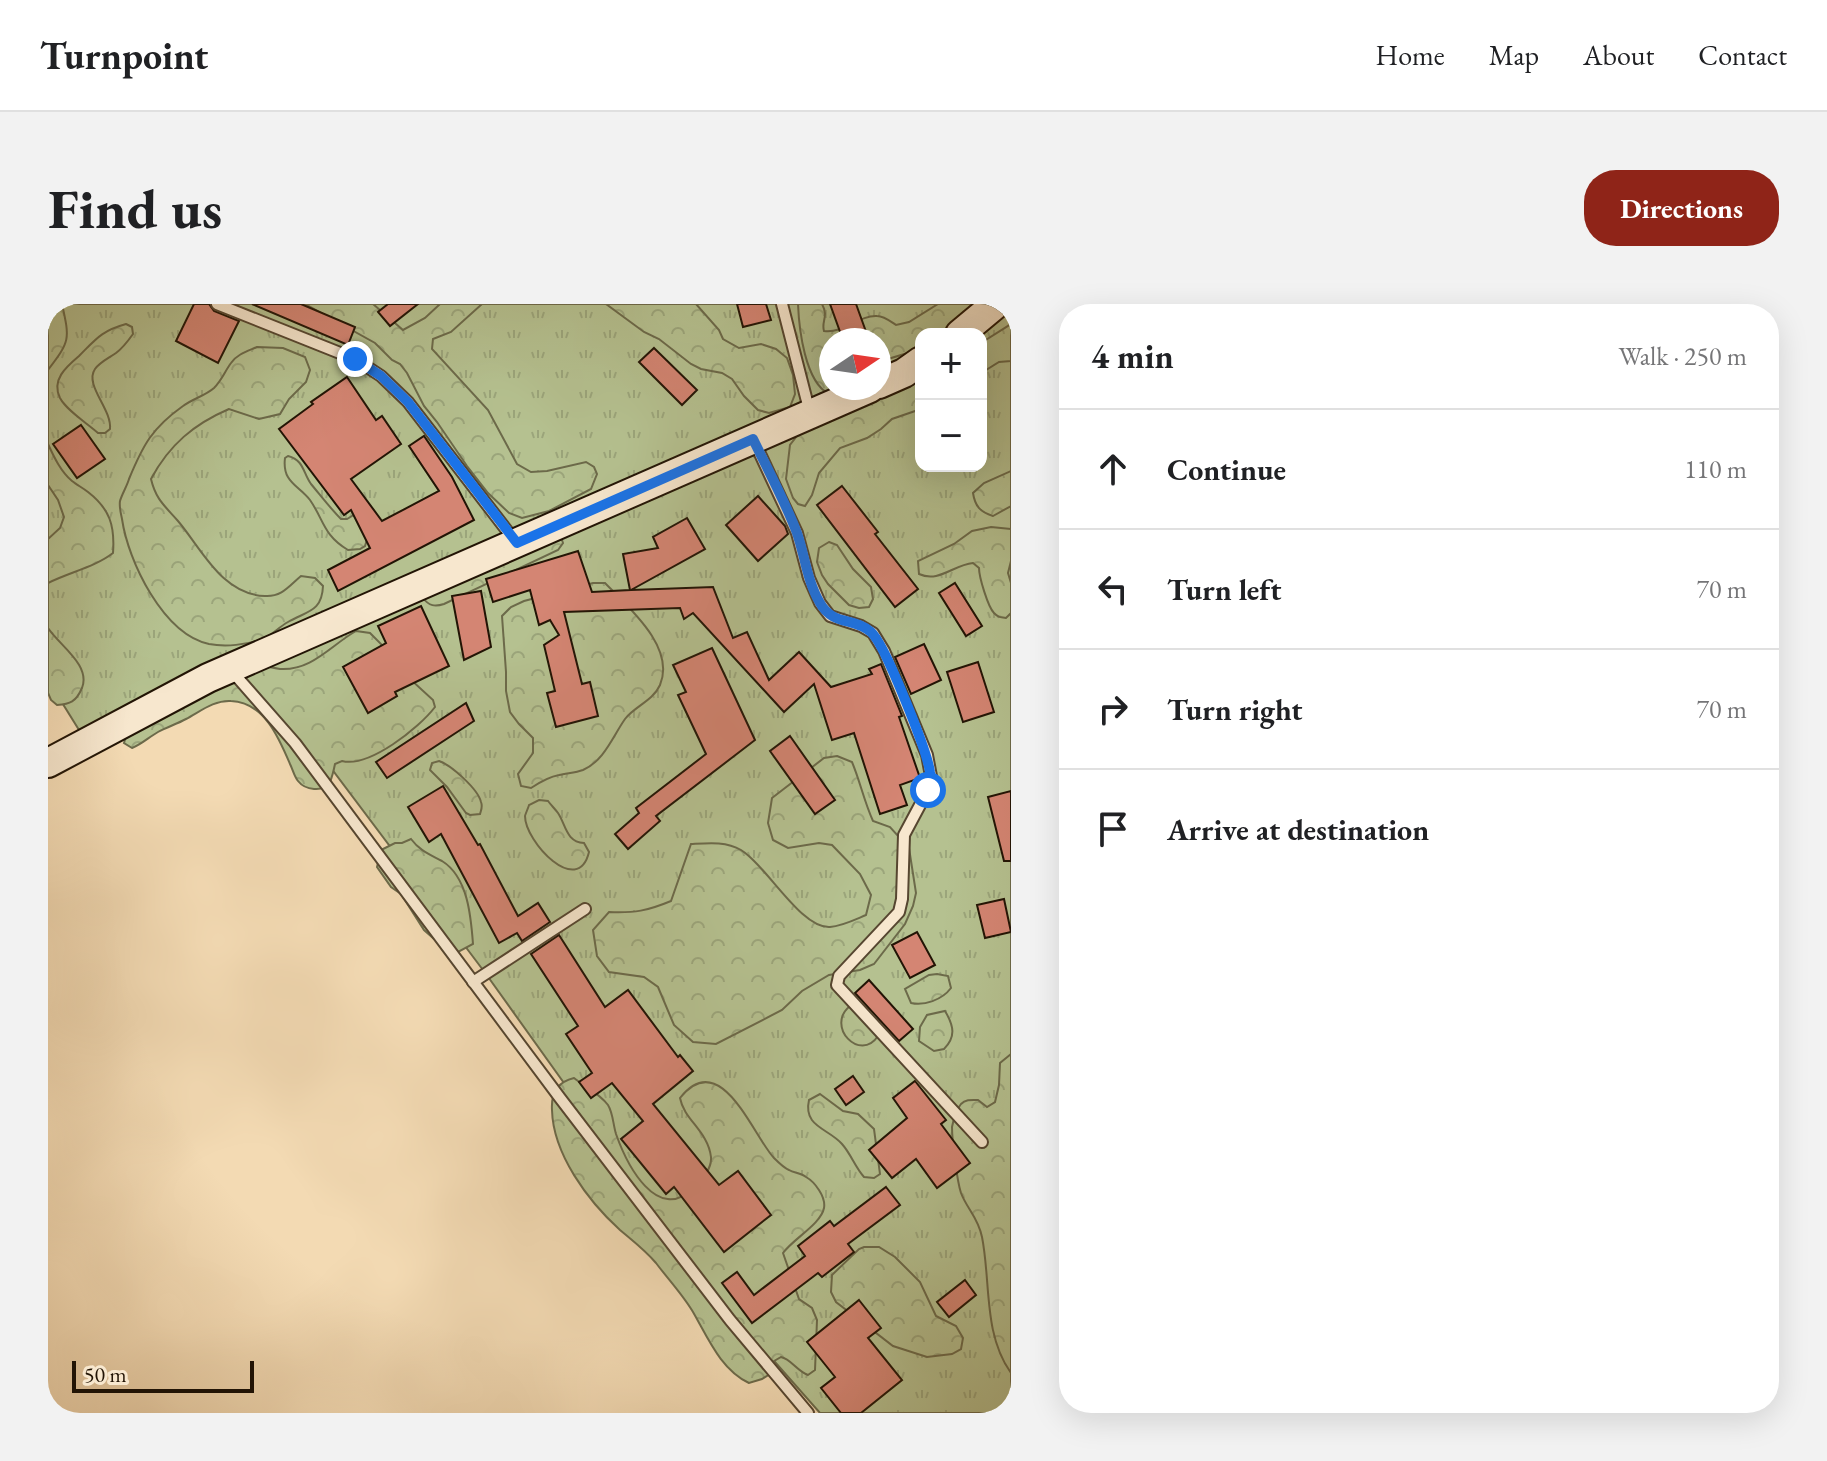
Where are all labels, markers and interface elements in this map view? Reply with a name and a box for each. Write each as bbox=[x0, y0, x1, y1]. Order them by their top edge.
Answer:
text: Turnpoint bbox=[40, 31, 208, 80]
text: Home bbox=[1375, 37, 1445, 73]
text: Map bbox=[1489, 37, 1539, 73]
text: About bbox=[1583, 37, 1654, 73]
text: Contact bbox=[1698, 37, 1787, 73]
button: Directions bbox=[1584, 170, 1779, 246]
text: Find us bbox=[48, 172, 222, 245]
north arrow bbox=[819, 328, 891, 400]
map controls bbox=[915, 328, 987, 472]
button: + bbox=[915, 328, 987, 400]
text: 4 min bbox=[1091, 334, 1174, 378]
text: Walk · 250 m bbox=[1619, 339, 1747, 373]
route end bbox=[337, 341, 373, 377]
button: − bbox=[915, 400, 987, 472]
icon: ahead bbox=[1091, 447, 1135, 491]
text: Continue bbox=[1167, 450, 1286, 489]
text: 110 m bbox=[1684, 452, 1747, 486]
icon: left bbox=[1091, 567, 1135, 611]
text: Turn left bbox=[1167, 570, 1281, 609]
text: 70 m bbox=[1697, 572, 1747, 606]
icon: right bbox=[1091, 687, 1135, 731]
text: Turn right bbox=[1167, 690, 1303, 729]
text: 70 m bbox=[1697, 692, 1747, 726]
route start bbox=[910, 772, 946, 808]
icon: arrive bbox=[1091, 807, 1135, 851]
text: Arrive at destination bbox=[1167, 810, 1429, 849]
scale bar bbox=[72, 1357, 254, 1393]
text: 50 m bbox=[84, 1360, 127, 1389]

